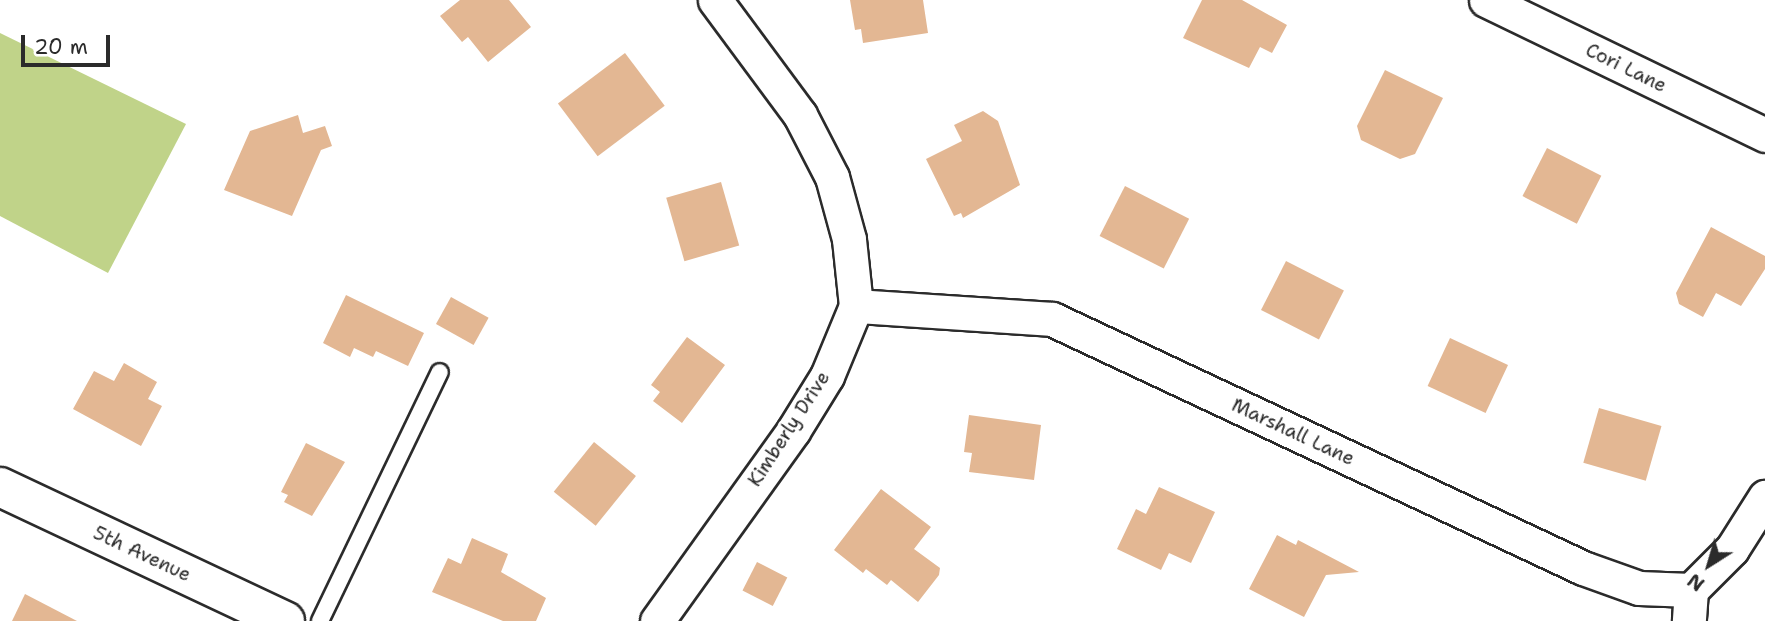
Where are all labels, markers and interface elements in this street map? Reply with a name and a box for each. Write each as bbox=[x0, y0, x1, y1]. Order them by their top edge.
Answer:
scale bar bbox=[24, 21, 114, 65]
text: 20 m bbox=[34, 33, 88, 61]
street label: Cori Lane bbox=[1582, 39, 1670, 97]
street label: Kimberly Drive bbox=[743, 367, 835, 491]
street label: Marshall Lane bbox=[1228, 394, 1358, 470]
street label: 5th Avenue bbox=[90, 521, 194, 587]
north arrow bbox=[1674, 530, 1744, 600]
text: N bbox=[1683, 568, 1710, 597]

